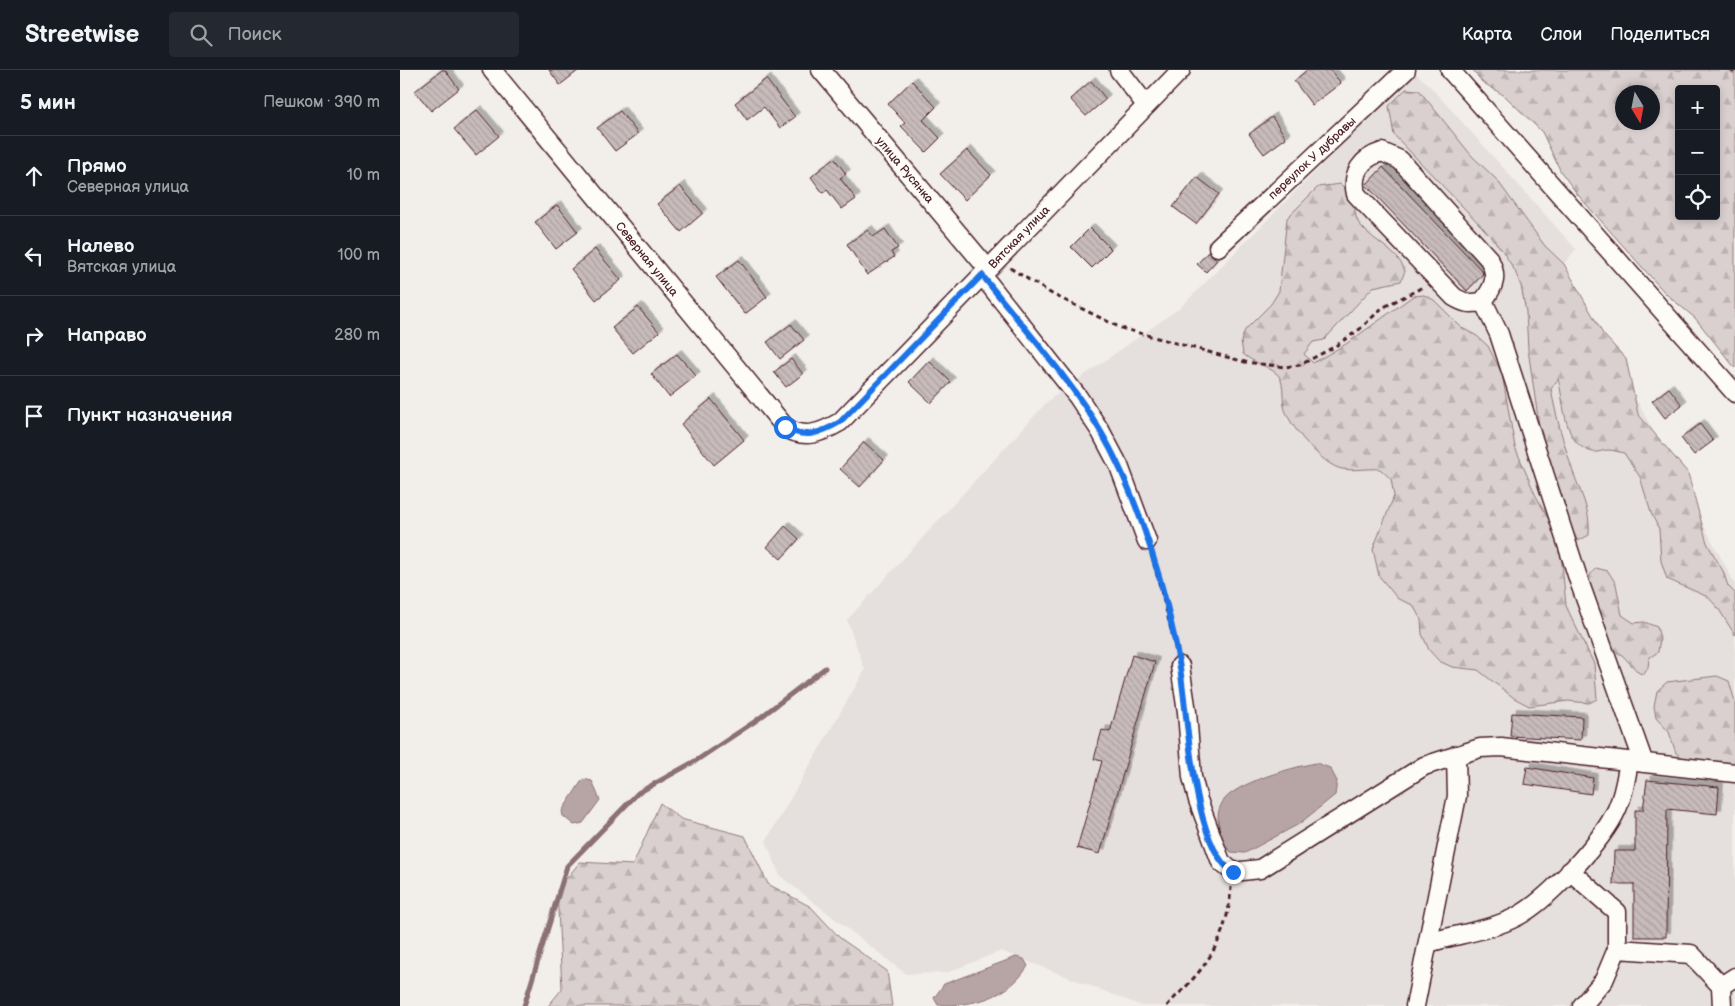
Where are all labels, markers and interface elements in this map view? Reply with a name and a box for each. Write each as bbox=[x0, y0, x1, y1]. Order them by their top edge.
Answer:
search box bbox=[169, 12, 519, 57]
text: Streetwise bbox=[25, 20, 139, 49]
icon: search bbox=[187, 21, 215, 49]
text: Поиск bbox=[227, 23, 282, 46]
text: Карта bbox=[1462, 24, 1512, 45]
text: Слои bbox=[1540, 24, 1582, 45]
text: Поделиться bbox=[1610, 24, 1710, 45]
north arrow bbox=[1615, 85, 1660, 130]
map controls bbox=[1675, 85, 1720, 220]
button: + bbox=[1675, 85, 1720, 130]
text: 5 мин bbox=[20, 90, 76, 115]
text: Пешком · 390 m bbox=[263, 93, 380, 112]
street label: переулок У дубравы bbox=[1265, 114, 1359, 203]
button: − bbox=[1675, 130, 1720, 175]
street label: улица Русянка bbox=[872, 134, 937, 207]
text: Прямо bbox=[67, 155, 127, 178]
icon: ahead bbox=[20, 162, 48, 190]
text: 10 m bbox=[347, 166, 380, 185]
button: locate bbox=[1675, 175, 1720, 220]
text: Северная улица bbox=[67, 178, 189, 197]
street label: Вятская улица bbox=[986, 203, 1053, 272]
street label: Северная улица bbox=[612, 219, 681, 300]
text: Налево bbox=[67, 235, 134, 258]
icon: left bbox=[20, 242, 48, 270]
text: 100 m bbox=[337, 246, 380, 265]
text: Вятская улица bbox=[67, 258, 176, 277]
icon: right bbox=[20, 322, 48, 350]
text: Направо bbox=[67, 324, 147, 347]
text: 280 m bbox=[334, 326, 380, 345]
icon: arrive bbox=[20, 402, 48, 430]
text: Пункт назначения bbox=[67, 404, 232, 427]
route start bbox=[774, 416, 797, 439]
route end bbox=[1222, 861, 1245, 884]

